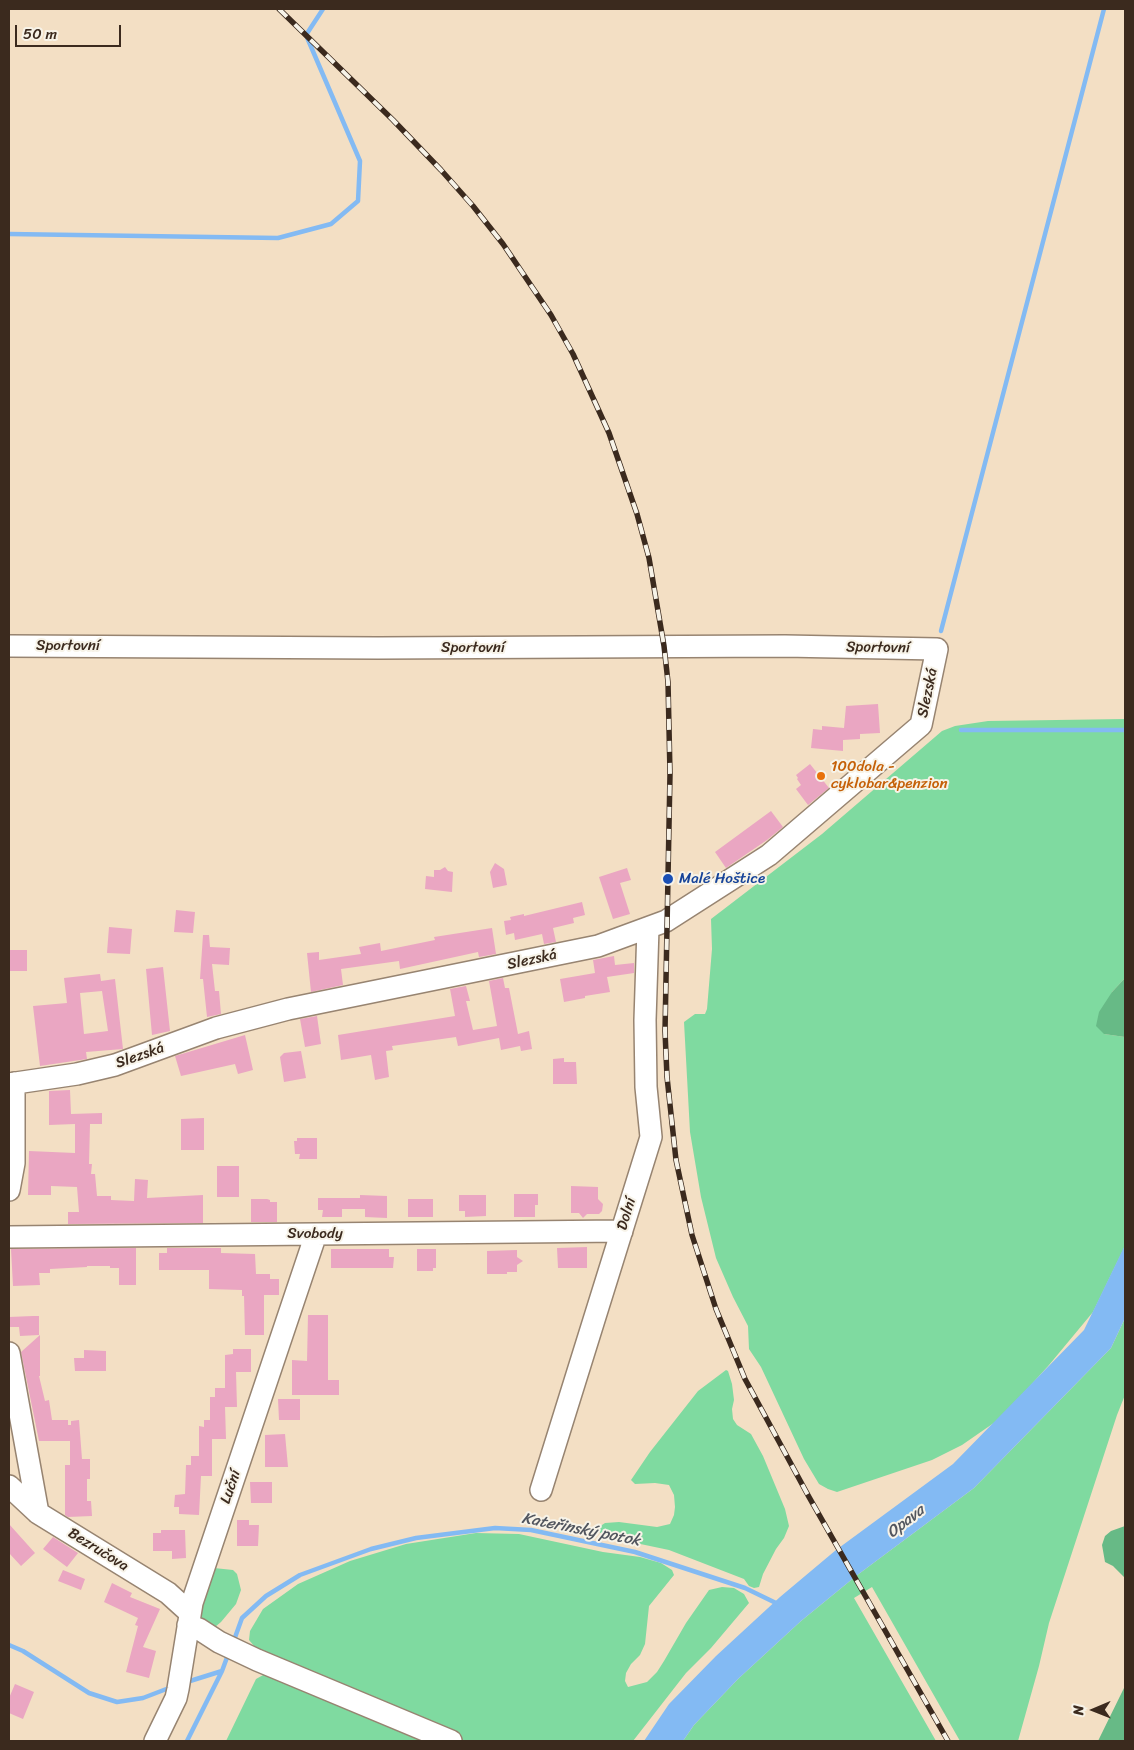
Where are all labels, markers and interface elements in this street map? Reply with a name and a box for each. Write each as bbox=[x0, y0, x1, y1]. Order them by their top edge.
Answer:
scale bar bbox=[18, 15, 124, 47]
text: 50 m bbox=[23, 21, 57, 47]
street label: Sportovní bbox=[36, 637, 100, 655]
street label: Sportovní bbox=[846, 638, 910, 658]
street label: Sportovní bbox=[441, 639, 505, 657]
street label: Slezská bbox=[914, 667, 942, 719]
place label: 100dola - cyklobar&penzion bbox=[831, 758, 948, 793]
marker: 100dola - cyklobar&penzion bbox=[815, 770, 827, 782]
place label: Malé Hoštice bbox=[679, 870, 765, 888]
marker: Malé Hoštice bbox=[661, 872, 675, 886]
street label: Slezská bbox=[506, 946, 558, 974]
street label: Slezská bbox=[113, 1039, 167, 1073]
street label: Dolní bbox=[614, 1196, 640, 1232]
street label: Svobody bbox=[287, 1225, 343, 1243]
street label: Luční bbox=[217, 1468, 245, 1506]
water label: Opava bbox=[883, 1501, 929, 1543]
water label: Kateřinský potok bbox=[520, 1509, 642, 1551]
street label: Bezručova bbox=[64, 1524, 132, 1576]
north arrow bbox=[1069, 1685, 1119, 1735]
text: N bbox=[1066, 1705, 1091, 1715]

